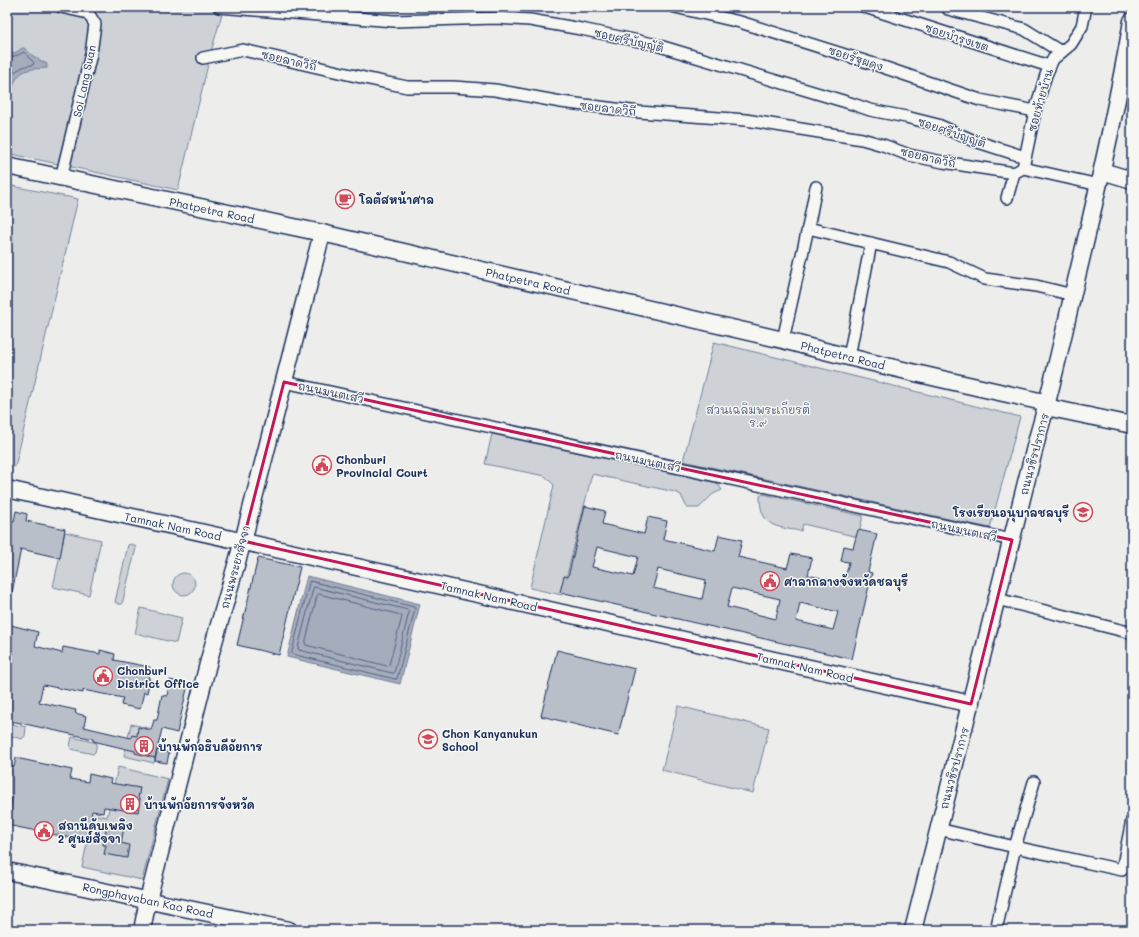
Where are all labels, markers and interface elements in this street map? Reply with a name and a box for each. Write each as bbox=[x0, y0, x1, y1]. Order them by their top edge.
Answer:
street label: ซอยบำรุงเขต bbox=[922, 20, 991, 57]
street label: ซอยศรีบัญญัติ bbox=[593, 24, 666, 55]
street label: ซอยรัฐผดุง bbox=[826, 42, 885, 77]
street label: Soi Lang Suan bbox=[69, 44, 99, 118]
street label: ซอยลาดวิถี bbox=[260, 46, 318, 74]
street label: ซอยท้ายบ้าน bbox=[1024, 66, 1056, 133]
street label: ซอยลาดวิถี bbox=[579, 97, 637, 119]
street label: ซอยศรีบัญญัติ bbox=[916, 113, 988, 151]
street label: ซอยลาดวิถี bbox=[899, 143, 957, 171]
cafe icon: โลตัสหน้าศาล bbox=[334, 188, 356, 210]
place label: โลตัสหน้าศาล bbox=[358, 191, 434, 207]
street label: Phatpetra Road bbox=[168, 194, 256, 226]
street label: Phatpetra Road bbox=[484, 264, 572, 298]
street label: Phatpetra Road bbox=[799, 337, 887, 373]
street label: ถนนมนตเสวี bbox=[297, 377, 365, 406]
park label: สวนเฉลิมพระเกียรติ ร.๙ bbox=[706, 401, 810, 430]
street label: ถนนวชิรปราการ bbox=[1016, 411, 1052, 497]
street label: ถนนมนตเสวี bbox=[614, 446, 682, 475]
place label: Chonburi Provincial Court bbox=[336, 452, 428, 480]
public building icon: Chonburi Provincial Court bbox=[311, 454, 333, 476]
school or university icon: โรงเรียนอนุบาลชลบุรี bbox=[1072, 501, 1094, 523]
place label: โรงเรียนอนุบาลชลบุรี bbox=[952, 504, 1069, 523]
street label: Tamnak Nam Road bbox=[123, 508, 223, 544]
street label: ถนนมนตเสวี bbox=[930, 515, 998, 544]
street label: ถนนพระยาสัจจา bbox=[216, 524, 253, 610]
public building icon: ศาลากลางจังหวัดชลบุรี bbox=[759, 570, 781, 592]
place label: ศาลากลางจังหวัดชลบุรี bbox=[784, 573, 908, 592]
street label: Tamnak Nam Road bbox=[439, 578, 539, 614]
street label: Tamnak Nam Road bbox=[755, 649, 855, 685]
place label: Chonburi District Office bbox=[117, 663, 200, 691]
public building icon: Chonburi District Office bbox=[92, 665, 114, 687]
street label: ถนนวชิรปราการ bbox=[936, 725, 972, 811]
place label: Chon Kanyanukun School bbox=[442, 726, 538, 754]
school or university icon: Chon Kanyanukun School bbox=[417, 728, 439, 750]
building icon: บ้านพักอธิบดีอัยการ bbox=[133, 735, 155, 757]
place label: บ้านพักอธิบดีอัยการ bbox=[158, 738, 263, 754]
building icon: บ้านพักอัยการจังหวัด bbox=[119, 793, 141, 815]
place label: บ้านพักอัยการจังหวัด bbox=[144, 796, 255, 812]
place label: สถานีดับเพลิง 2 ศูนย์สัจจา bbox=[58, 817, 133, 848]
public building icon: สถานีดับเพลิง 2 ศูนย์สัจจา bbox=[33, 820, 55, 842]
street label: Rongphayaban Kao Road bbox=[81, 879, 215, 921]

